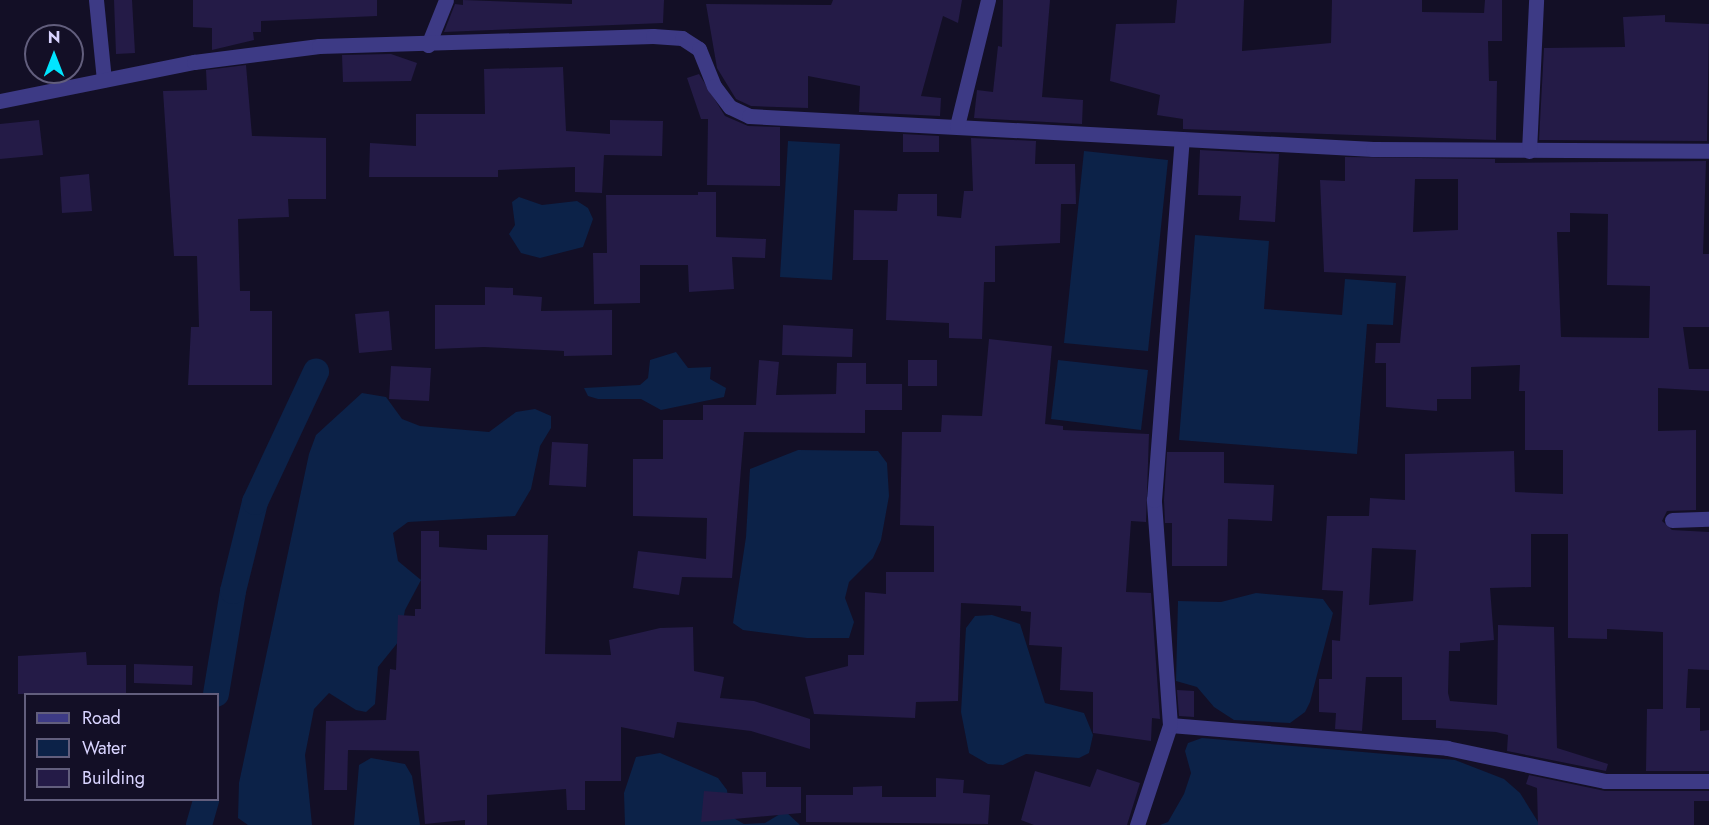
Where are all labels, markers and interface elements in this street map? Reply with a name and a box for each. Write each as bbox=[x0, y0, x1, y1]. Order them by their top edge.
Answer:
north arrow bbox=[24, 24, 84, 84]
text: N bbox=[48, 26, 60, 49]
legend bbox=[24, 693, 219, 801]
text: Road bbox=[82, 705, 121, 731]
text: Water bbox=[82, 735, 126, 761]
text: Building bbox=[82, 765, 145, 791]

